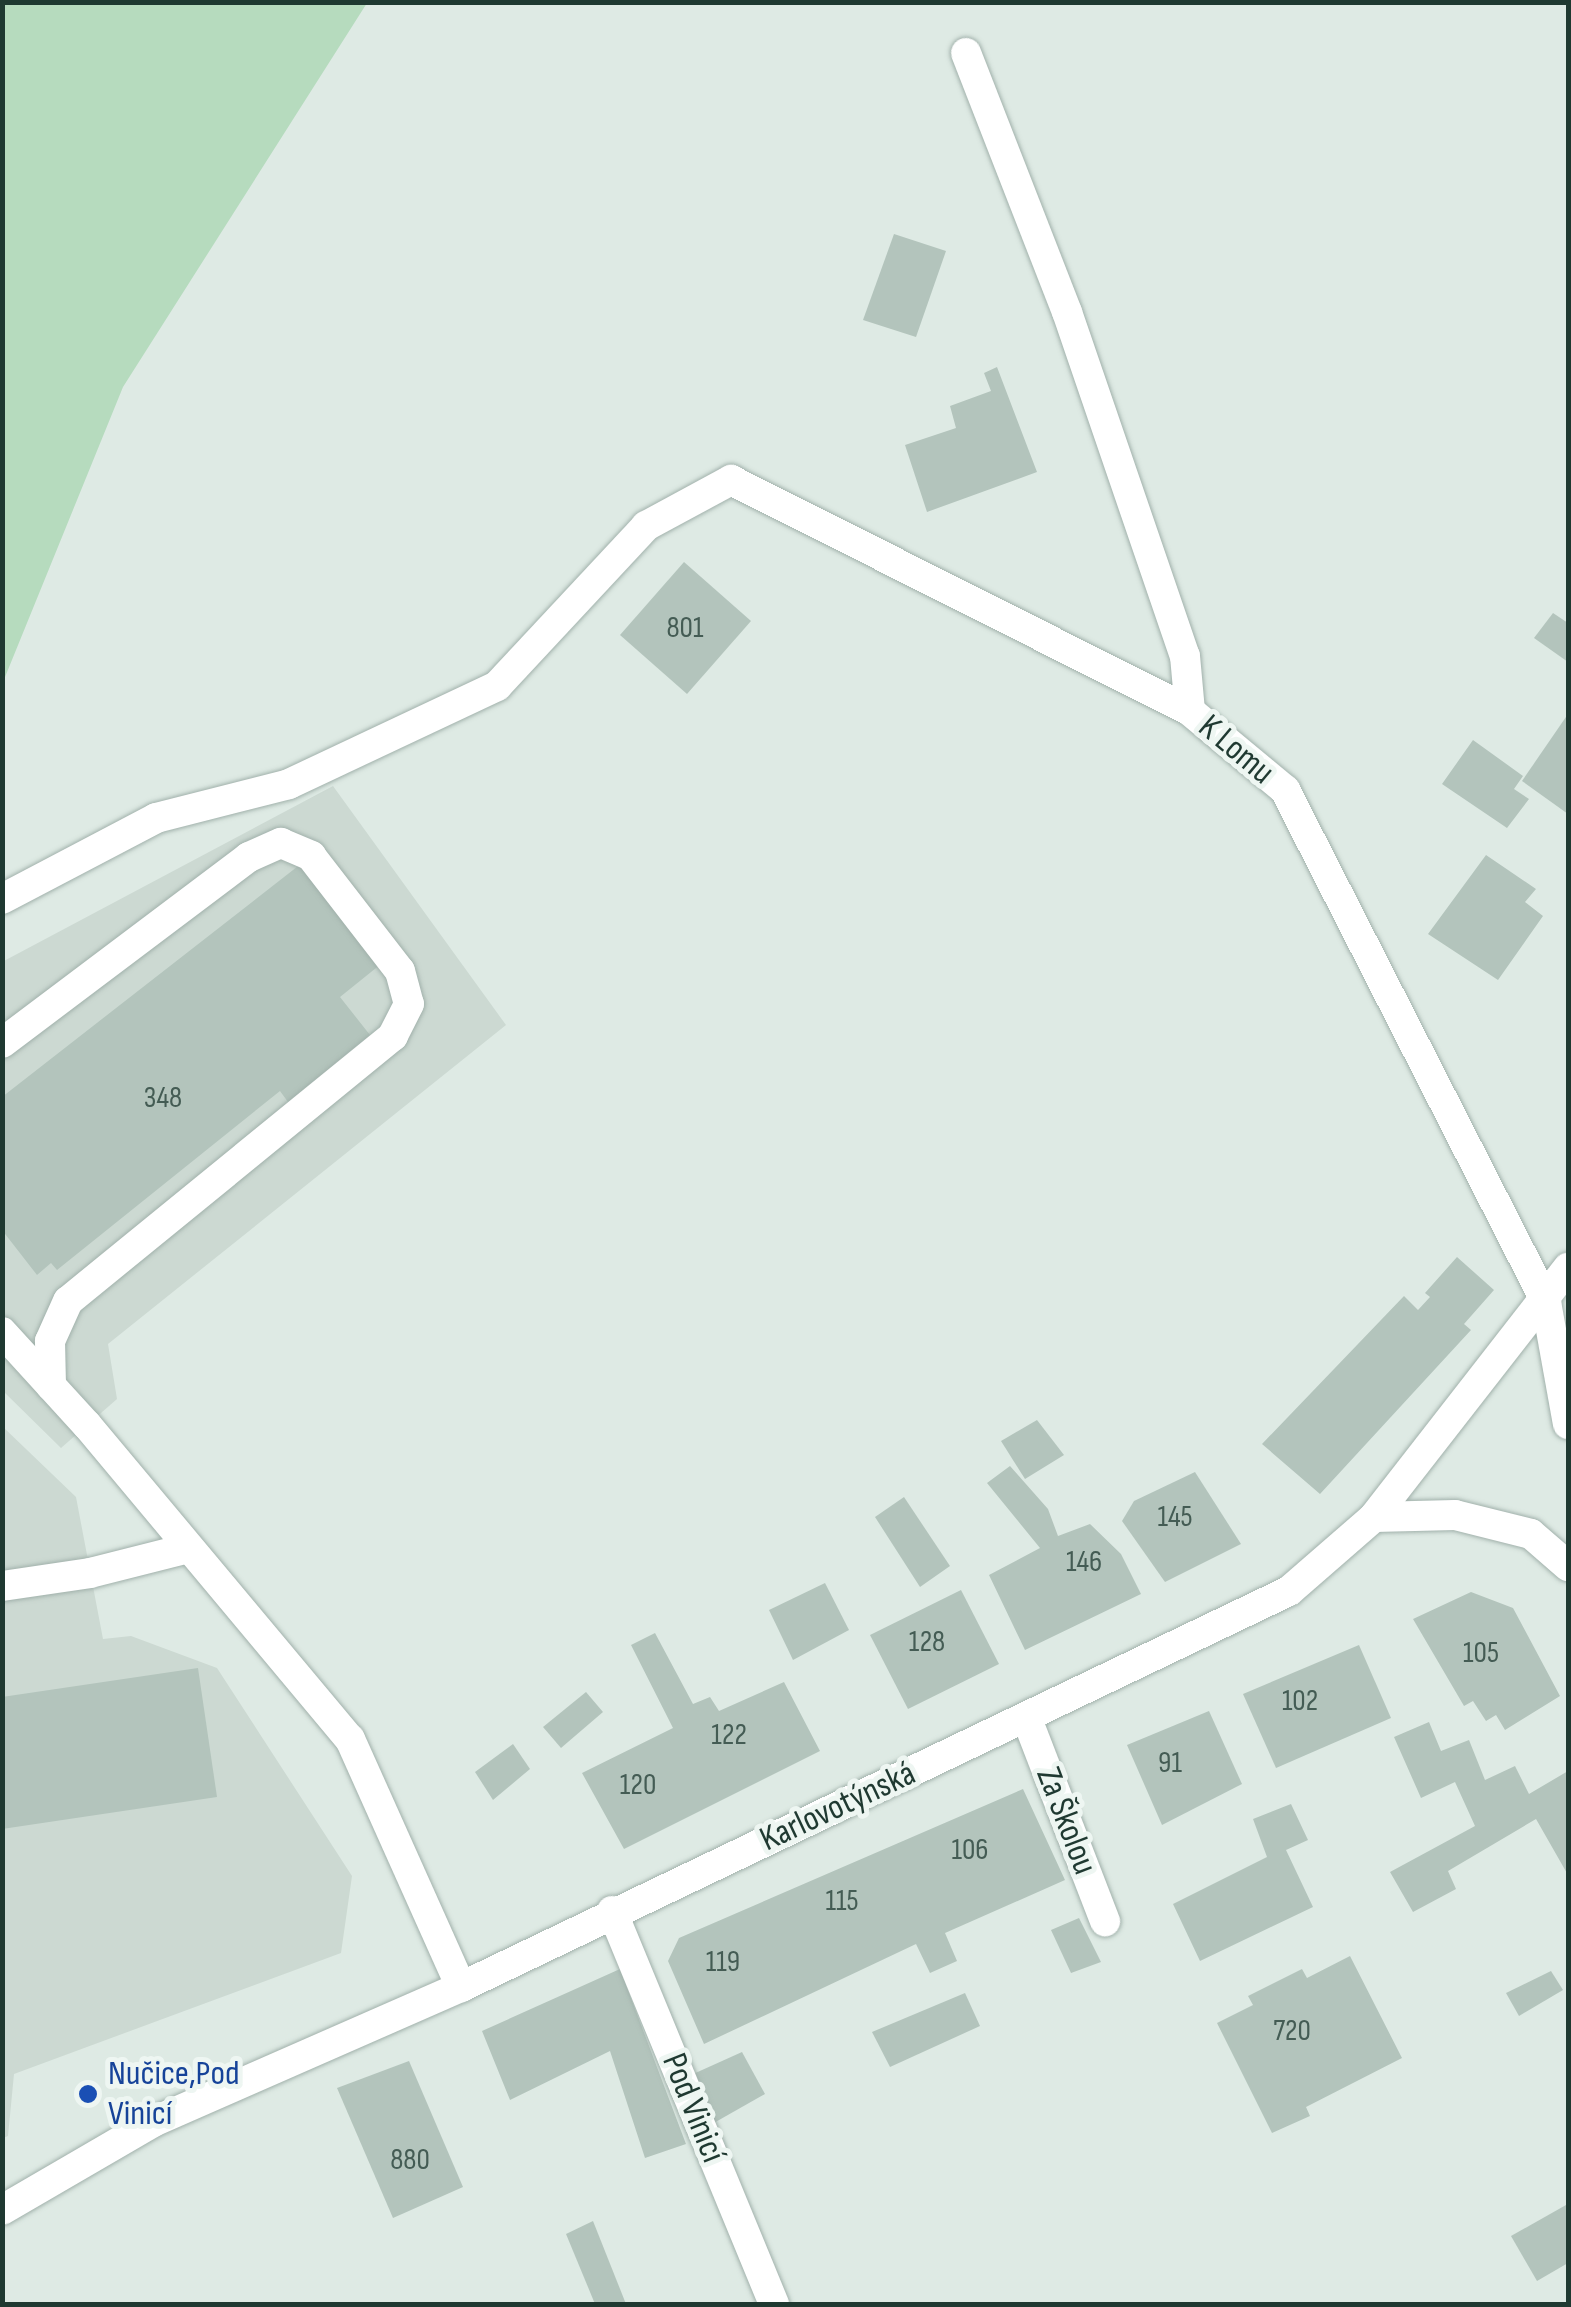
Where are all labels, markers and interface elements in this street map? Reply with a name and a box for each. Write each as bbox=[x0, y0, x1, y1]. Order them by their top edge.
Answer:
house number: 801 bbox=[666, 610, 704, 646]
street label: K Lomu bbox=[1190, 706, 1282, 794]
house number: 348 bbox=[144, 1080, 182, 1116]
house number: 145 bbox=[1157, 1499, 1193, 1535]
house number: 146 bbox=[1066, 1544, 1102, 1580]
house number: 128 bbox=[909, 1624, 945, 1660]
house number: 105 bbox=[1463, 1635, 1499, 1671]
house number: 102 bbox=[1282, 1683, 1318, 1719]
house number: 122 bbox=[711, 1717, 747, 1753]
house number: 91 bbox=[1158, 1745, 1182, 1781]
street label: Karlovotýnská bbox=[754, 1753, 922, 1861]
street label: Za Školou bbox=[1026, 1762, 1106, 1880]
house number: 120 bbox=[620, 1767, 656, 1803]
house number: 106 bbox=[951, 1832, 989, 1868]
house number: 115 bbox=[825, 1883, 859, 1919]
house number: 119 bbox=[706, 1944, 740, 1980]
house number: 720 bbox=[1273, 2013, 1311, 2049]
street label: Pod Vinicí bbox=[652, 2047, 734, 2169]
place label: Nučice,Pod Vinicí bbox=[108, 2053, 239, 2135]
marker: Nučice,Pod Vinicí bbox=[77, 2083, 99, 2105]
house number: 880 bbox=[390, 2142, 430, 2178]

